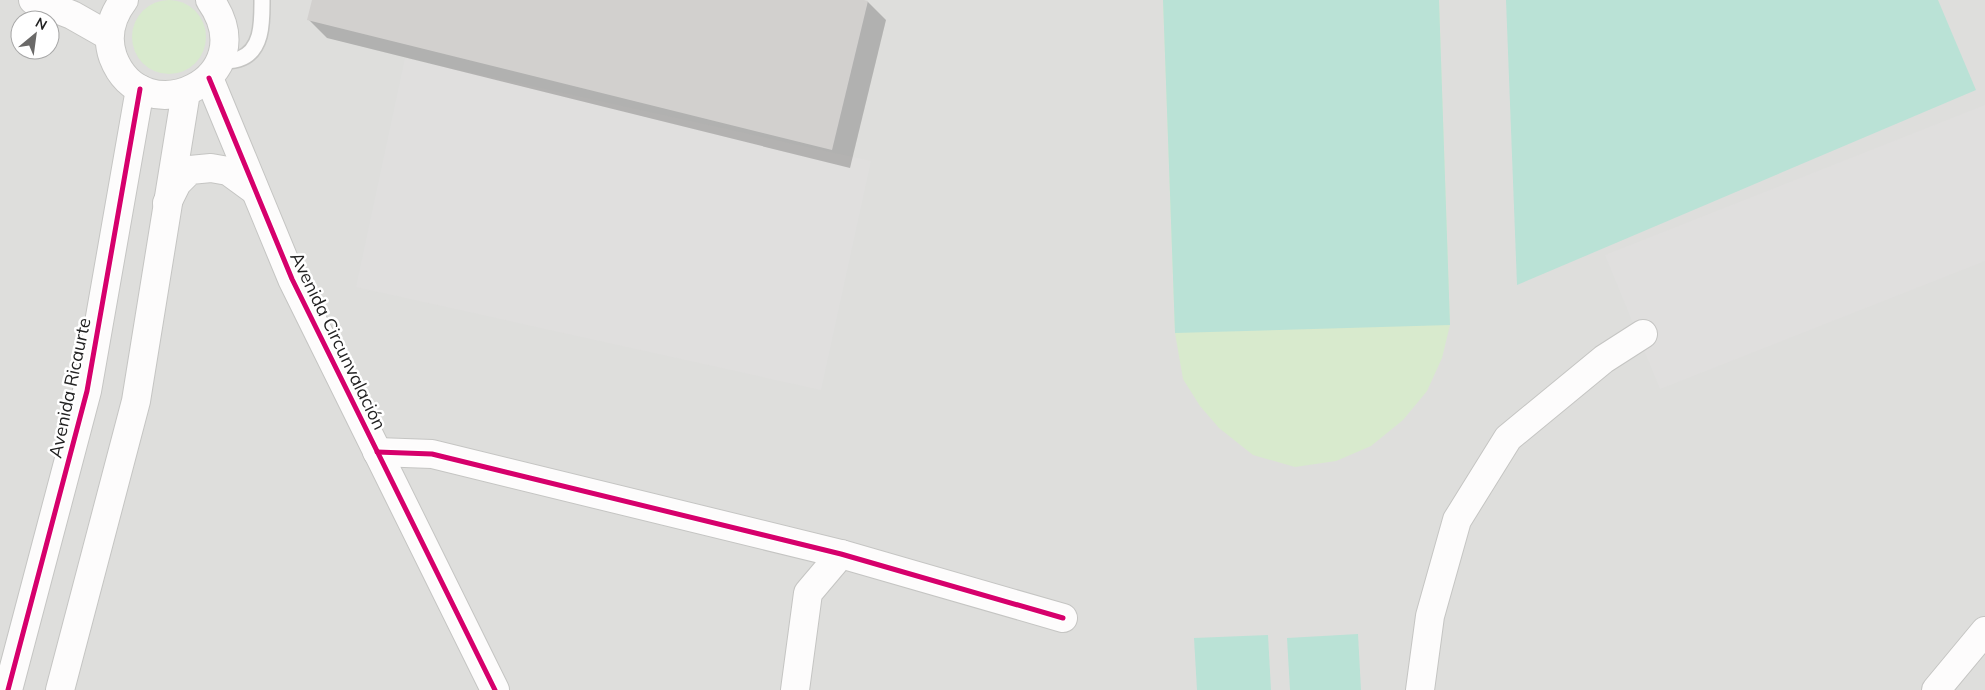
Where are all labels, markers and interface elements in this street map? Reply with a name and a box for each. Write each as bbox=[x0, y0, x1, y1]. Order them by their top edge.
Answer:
north arrow bbox=[10, 10, 60, 60]
text: N bbox=[32, 13, 50, 34]
street label: Avenida Circunvalación bbox=[285, 248, 392, 434]
street label: Avenida Ricaurte bbox=[43, 316, 96, 460]

